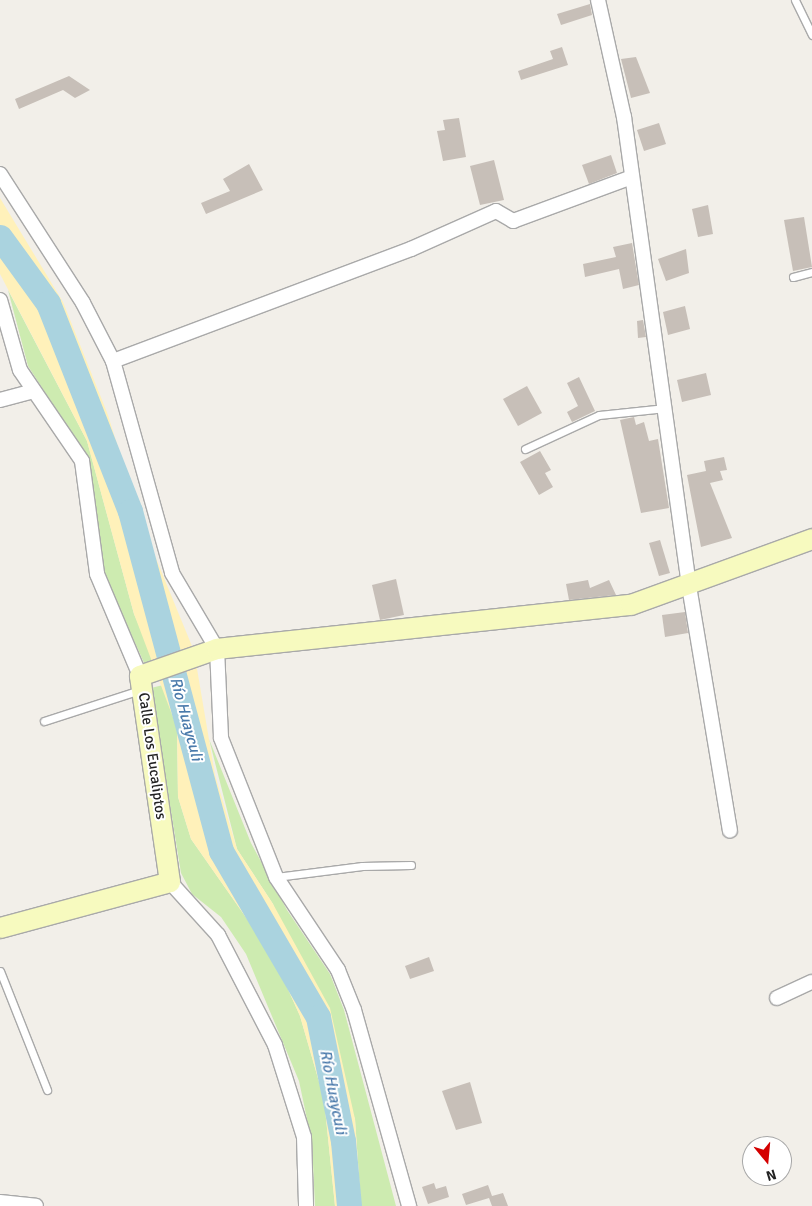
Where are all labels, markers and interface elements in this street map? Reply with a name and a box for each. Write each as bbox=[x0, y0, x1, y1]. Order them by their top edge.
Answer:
water label: Río Huayculi bbox=[166, 675, 206, 763]
street label: Calle Los Eucaliptos bbox=[134, 691, 170, 821]
water label: Río Huayculi bbox=[315, 1048, 351, 1136]
north arrow bbox=[742, 1136, 792, 1186]
text: N bbox=[764, 1165, 778, 1184]

